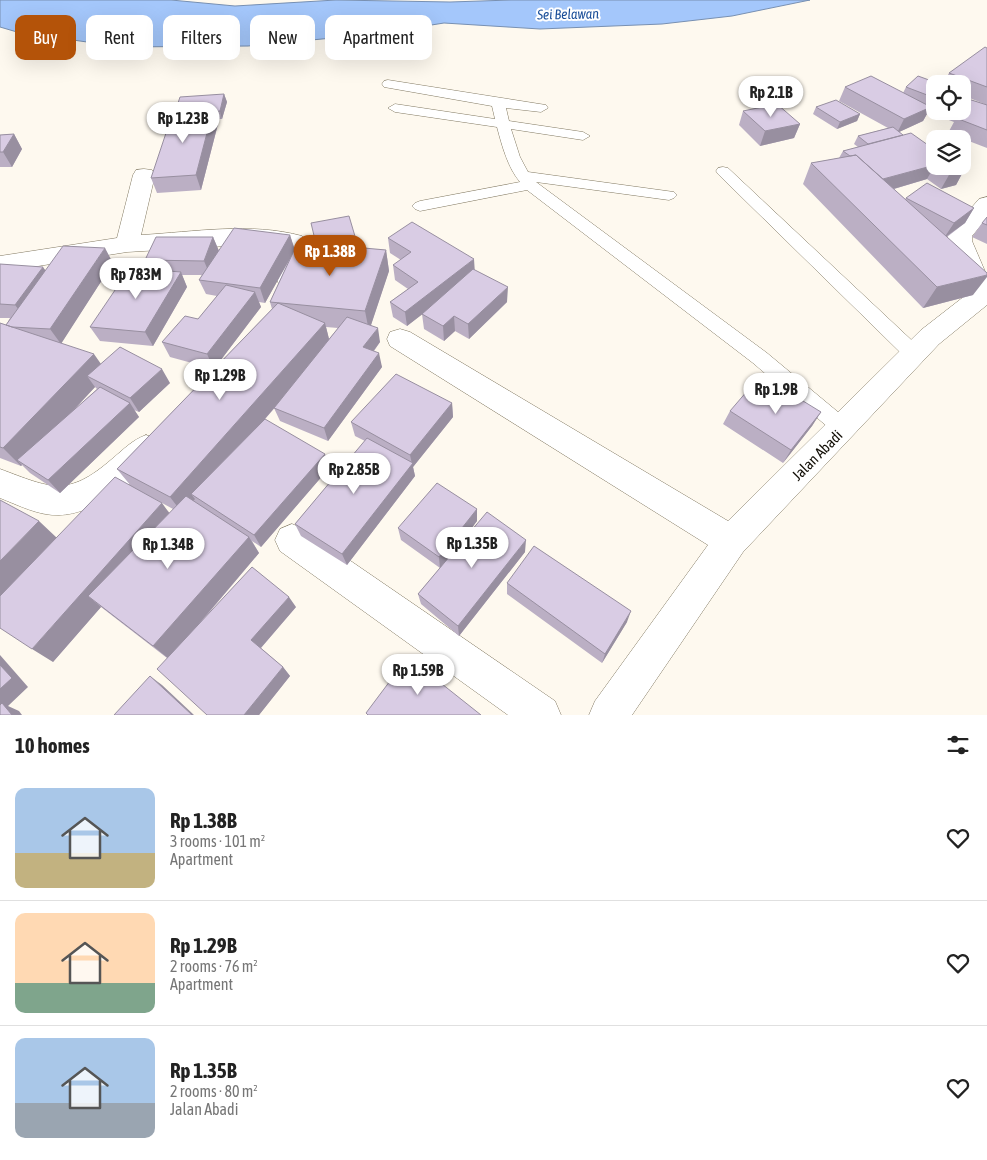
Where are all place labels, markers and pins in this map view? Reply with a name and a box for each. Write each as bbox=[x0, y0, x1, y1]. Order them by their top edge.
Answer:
pin: Rp 2.1B bbox=[725, 76, 817, 118]
pin: Rp 1.23B bbox=[131, 102, 235, 144]
pin: Rp 1.38B bbox=[278, 234, 382, 277]
pin: Rp 783M bbox=[90, 258, 182, 300]
pin: Rp 1.29B bbox=[168, 358, 272, 401]
pin: Rp 1.9B bbox=[730, 372, 822, 415]
pin: Rp 2.85B bbox=[302, 452, 406, 495]
pin: Rp 1.35B bbox=[420, 526, 524, 569]
pin: Rp 1.34B bbox=[116, 528, 220, 570]
pin: Rp 1.59B bbox=[366, 654, 470, 696]

